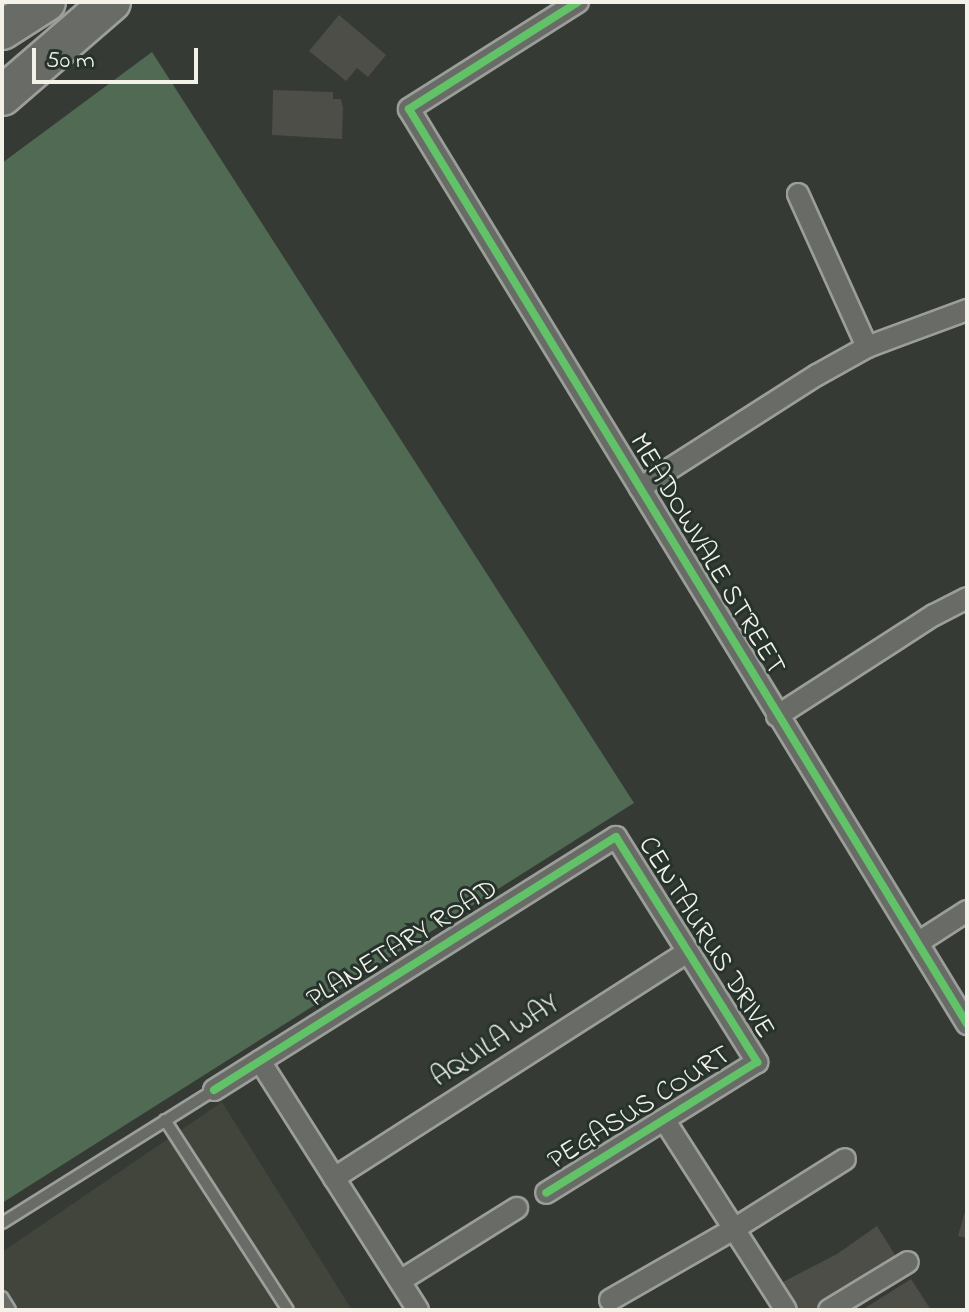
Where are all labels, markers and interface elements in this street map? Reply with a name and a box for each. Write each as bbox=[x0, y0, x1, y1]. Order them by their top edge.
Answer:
scale bar bbox=[36, 32, 202, 82]
text: 50 m bbox=[46, 44, 95, 79]
street label: MEADOWVALE STREET bbox=[621, 428, 791, 682]
street label: CENTAURUS DRIVE bbox=[629, 831, 781, 1045]
street label: PLANETARY ROAD bbox=[301, 873, 505, 1017]
street label: AQUILA WAY bbox=[426, 988, 566, 1096]
street label: PEGASUS COURT bbox=[542, 1039, 738, 1179]

